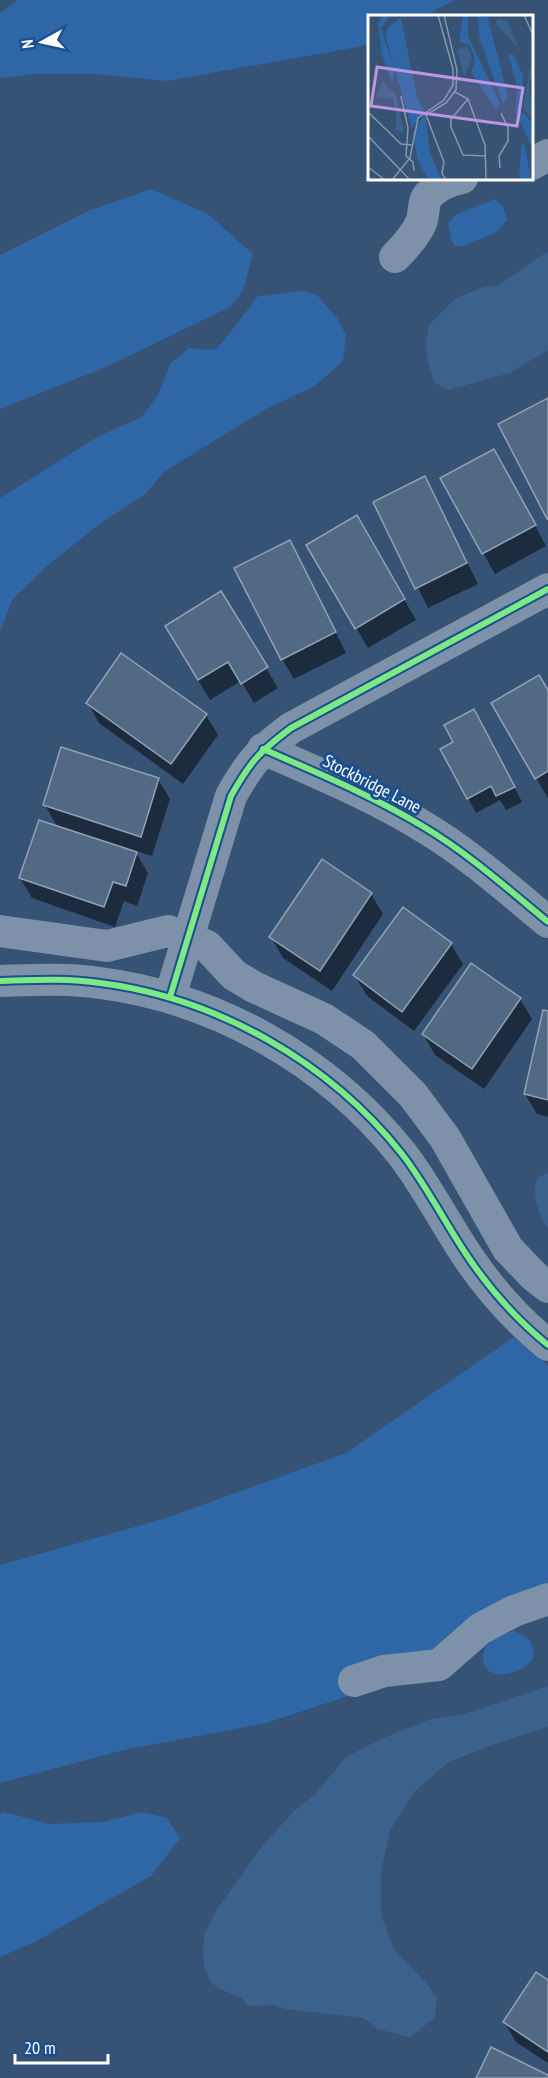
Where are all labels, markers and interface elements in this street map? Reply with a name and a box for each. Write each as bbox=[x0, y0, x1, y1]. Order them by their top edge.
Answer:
north arrow bbox=[12, 12, 72, 72]
inset map bbox=[368, 15, 533, 180]
text: N bbox=[17, 38, 38, 50]
street label: Stockbridge Lane bbox=[319, 749, 425, 818]
scale bar bbox=[15, 2027, 108, 2065]
text: 20 m bbox=[24, 2036, 56, 2059]

